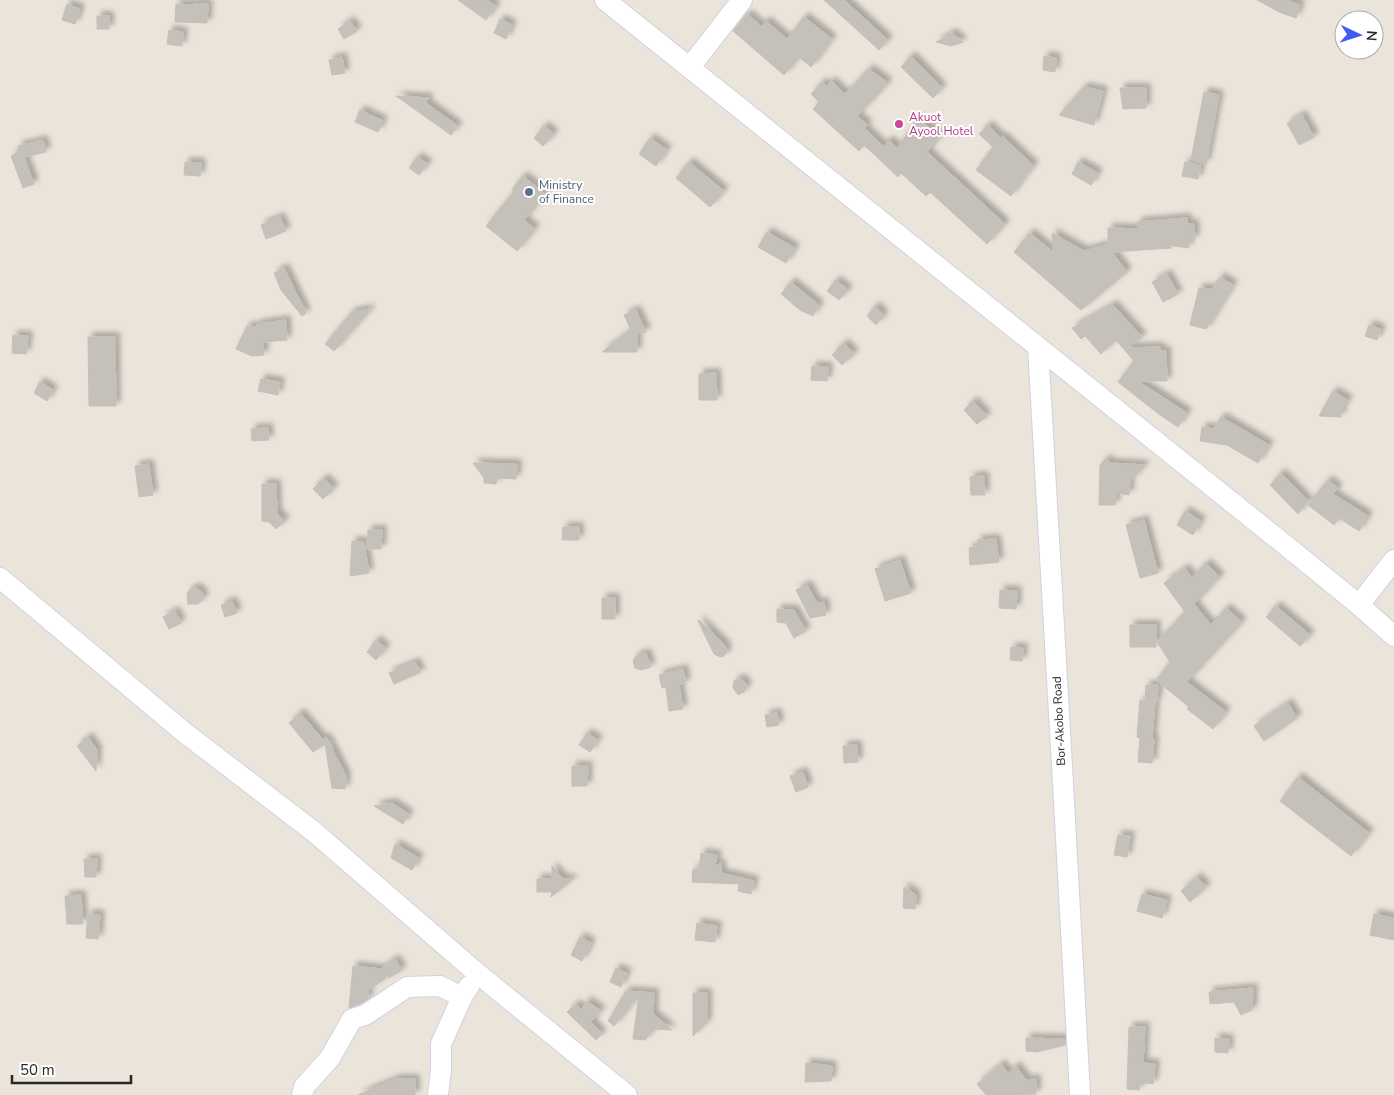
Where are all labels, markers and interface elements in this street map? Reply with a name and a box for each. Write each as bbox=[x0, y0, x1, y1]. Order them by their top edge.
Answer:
north arrow bbox=[1334, 10, 1384, 60]
text: N bbox=[1362, 30, 1381, 42]
place label: Akuot Ayool Hotel bbox=[909, 109, 974, 139]
marker: Akuot Ayool Hotel bbox=[893, 118, 905, 130]
place label: Ministry of Finance bbox=[539, 177, 594, 207]
marker: Ministry of Finance bbox=[523, 186, 535, 198]
street label: Bor-Akobo Road bbox=[1049, 676, 1069, 766]
scale bar bbox=[12, 1052, 131, 1084]
text: 50 m bbox=[20, 1060, 55, 1080]

